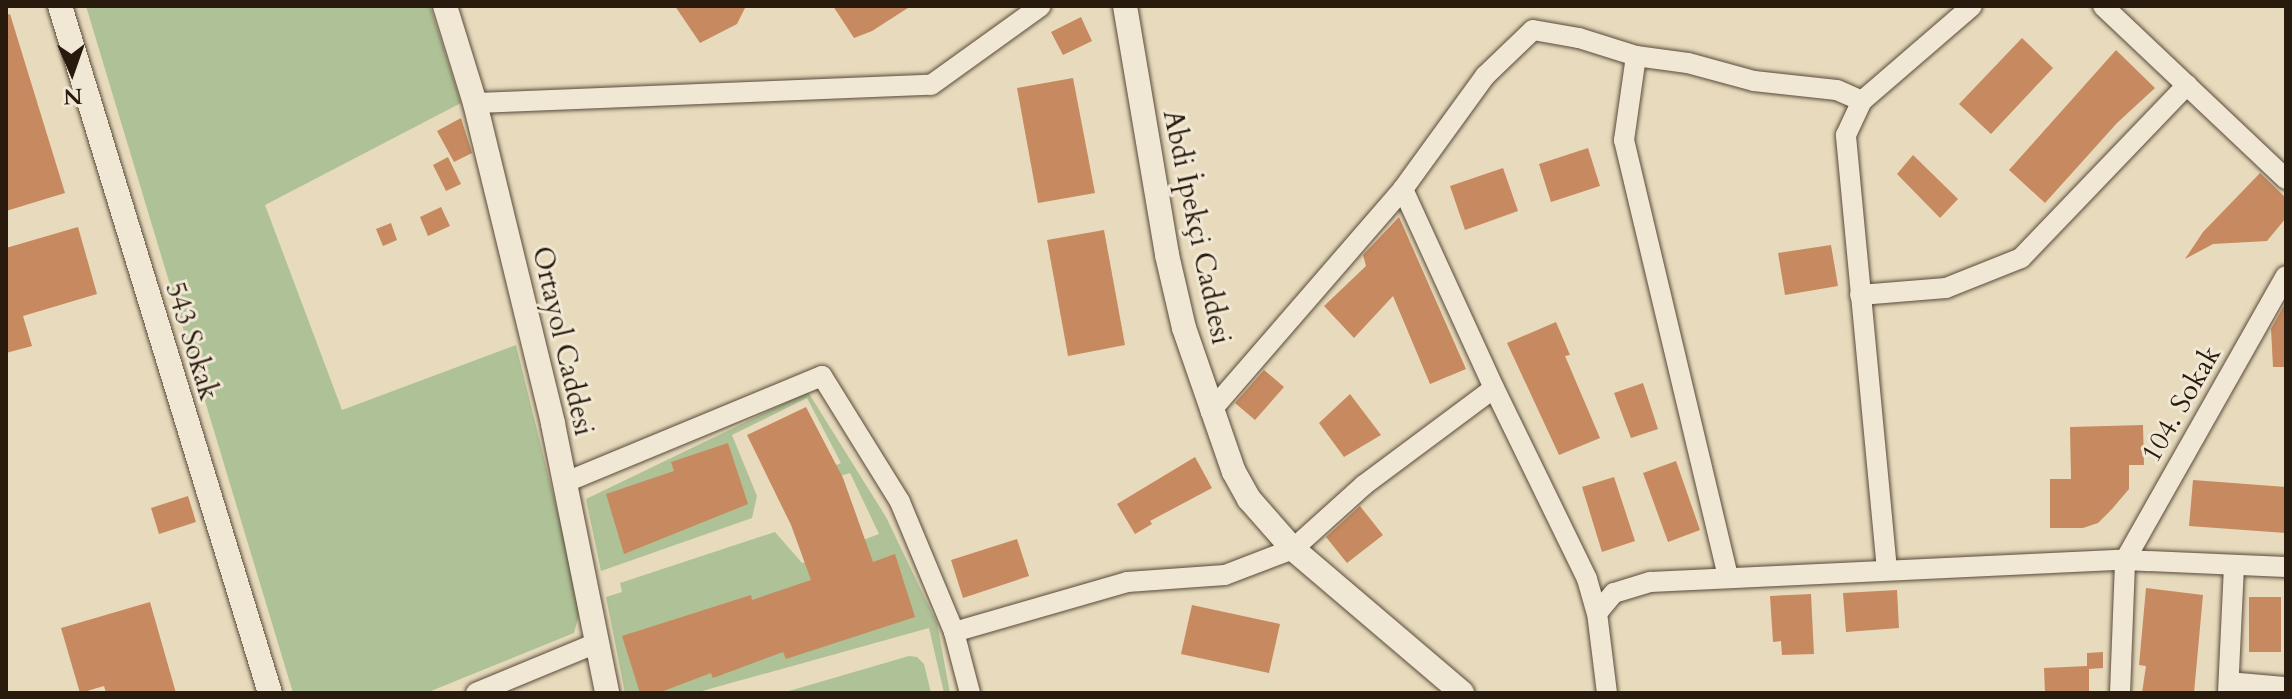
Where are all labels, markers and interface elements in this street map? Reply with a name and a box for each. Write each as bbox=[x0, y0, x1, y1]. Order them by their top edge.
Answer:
north arrow bbox=[32, 32, 112, 112]
text: N bbox=[63, 81, 83, 111]
street label: Abdi İpekçi Caddesi bbox=[1156, 107, 1238, 347]
street label: Ortayol Caddesi bbox=[525, 243, 601, 439]
street label: 543 Sokak bbox=[158, 278, 226, 404]
street label: 104. Sokak bbox=[2134, 340, 2228, 468]

